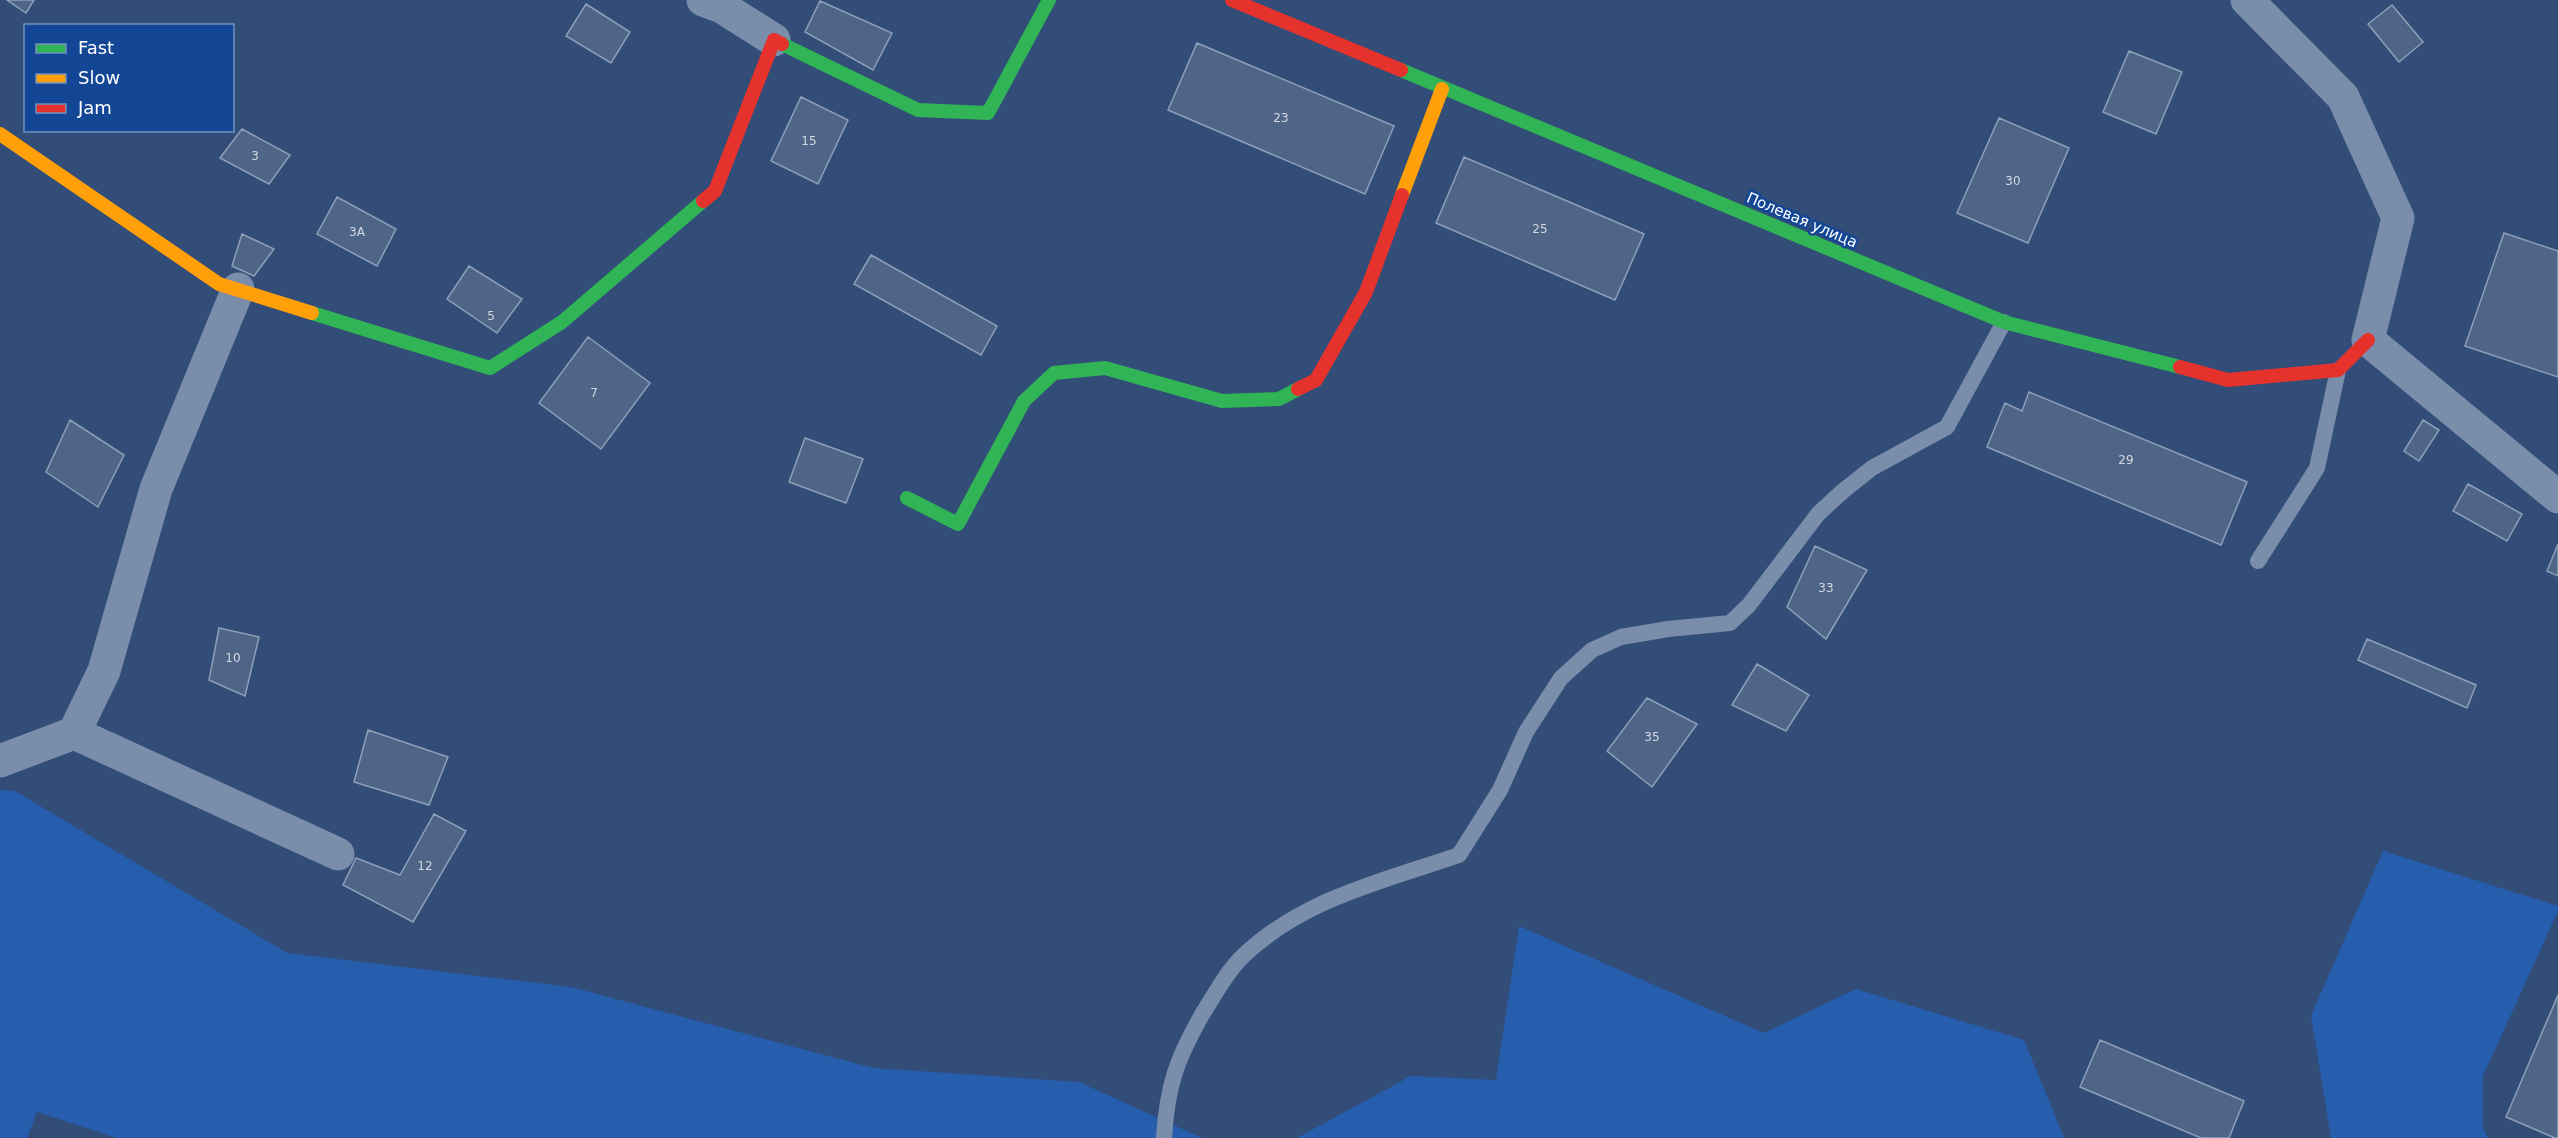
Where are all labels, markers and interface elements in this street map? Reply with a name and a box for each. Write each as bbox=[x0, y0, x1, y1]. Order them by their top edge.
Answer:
legend bbox=[24, 24, 234, 132]
text: Fast bbox=[78, 37, 114, 58]
text: Slow bbox=[78, 67, 120, 88]
text: Jam bbox=[77, 97, 112, 118]
house number: 23 bbox=[1273, 111, 1289, 125]
house number: 15 bbox=[801, 134, 817, 148]
house number: 3 bbox=[251, 149, 259, 163]
house number: 30 bbox=[2005, 174, 2021, 188]
street label: Полевая улица bbox=[1744, 189, 1860, 251]
house number: 25 bbox=[1532, 222, 1548, 236]
house number: 3А bbox=[349, 225, 366, 239]
house number: 5 bbox=[487, 309, 495, 323]
house number: 7 bbox=[590, 386, 598, 400]
house number: 29 bbox=[2118, 453, 2134, 467]
house number: 33 bbox=[1818, 581, 1834, 595]
house number: 10 bbox=[225, 651, 241, 665]
house number: 35 bbox=[1644, 730, 1660, 744]
house number: 12 bbox=[417, 859, 433, 873]

